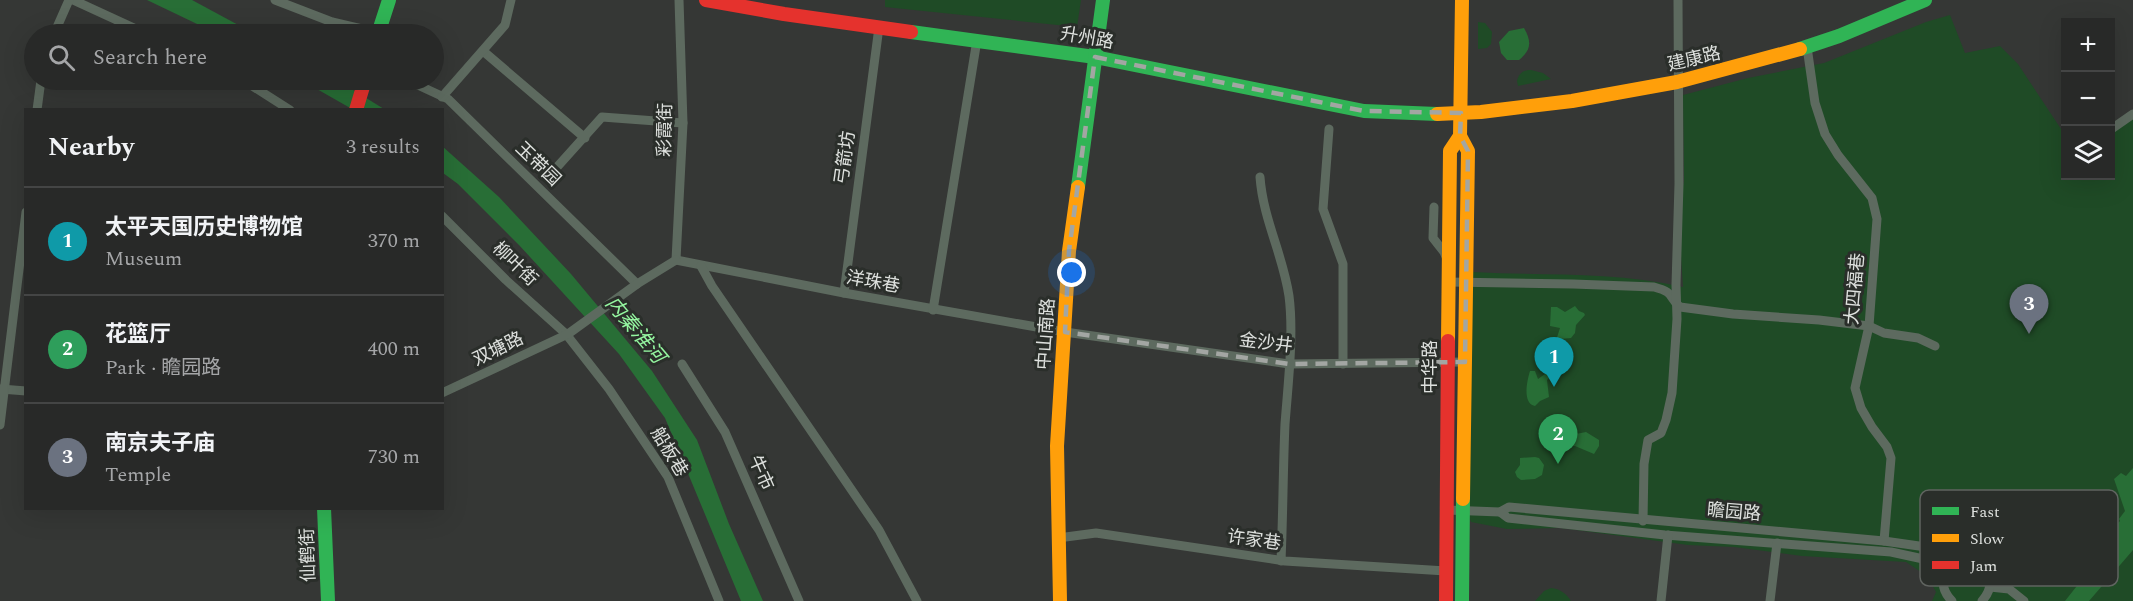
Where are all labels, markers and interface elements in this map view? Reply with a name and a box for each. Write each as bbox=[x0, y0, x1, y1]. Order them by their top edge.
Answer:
map controls bbox=[2061, 18, 2115, 180]
button: + bbox=[2061, 18, 2115, 72]
street label: 升州路 bbox=[1058, 20, 1116, 56]
search box bbox=[24, 24, 444, 90]
street label: 建康路 bbox=[1665, 40, 1723, 78]
icon: search bbox=[45, 41, 78, 74]
text: Search here bbox=[93, 41, 207, 74]
button: − bbox=[2061, 72, 2115, 126]
street label: 彩霞街 bbox=[651, 103, 679, 157]
button: layers bbox=[2061, 126, 2115, 180]
text: Nearby bbox=[48, 127, 134, 167]
street label: 弓箭坊 bbox=[828, 129, 862, 187]
text: 3 results bbox=[346, 132, 420, 162]
street label: 玉带园 bbox=[509, 136, 567, 192]
text: 太平天国历史博物馆 bbox=[105, 211, 303, 244]
text: 1 bbox=[62, 226, 73, 256]
text: 370 m bbox=[368, 226, 420, 256]
street label: 柳叶街 bbox=[486, 236, 544, 292]
text: Museum bbox=[105, 244, 182, 274]
street label: 大四福巷 bbox=[1838, 252, 1872, 326]
your location bbox=[1057, 258, 1086, 287]
street label: 洋珠巷 bbox=[844, 264, 902, 300]
pin: 3 bbox=[2010, 284, 2048, 334]
water label: 内秦淮河 bbox=[598, 290, 675, 373]
street label: 中山南路 bbox=[1030, 297, 1062, 371]
text: 花篮厅 bbox=[105, 318, 171, 351]
street label: 双塘路 bbox=[468, 325, 528, 373]
street label: 金沙井 bbox=[1238, 326, 1294, 360]
text: 2 bbox=[62, 334, 73, 364]
text: 400 m bbox=[368, 334, 420, 364]
pin: 1 bbox=[1534, 338, 1574, 387]
street label: 中华路 bbox=[1417, 340, 1444, 394]
text: Park · 瞻园路 bbox=[105, 353, 221, 383]
pin: 2 bbox=[1538, 414, 1578, 464]
street label: 船板巷 bbox=[644, 422, 694, 482]
text: 南京夫子庙 bbox=[105, 427, 215, 460]
text: 3 bbox=[62, 442, 73, 472]
text: 730 m bbox=[368, 442, 420, 472]
street label: 牛市 bbox=[741, 451, 781, 495]
text: Temple bbox=[105, 460, 171, 490]
legend bbox=[1920, 490, 2118, 586]
street label: 瞻园路 bbox=[1706, 496, 1762, 528]
text: Fast bbox=[1970, 500, 2000, 524]
street label: 许家巷 bbox=[1225, 523, 1283, 557]
text: Slow bbox=[1970, 527, 2005, 551]
street label: 仙鹤街 bbox=[294, 528, 322, 582]
text: Jam bbox=[1970, 554, 1998, 578]

